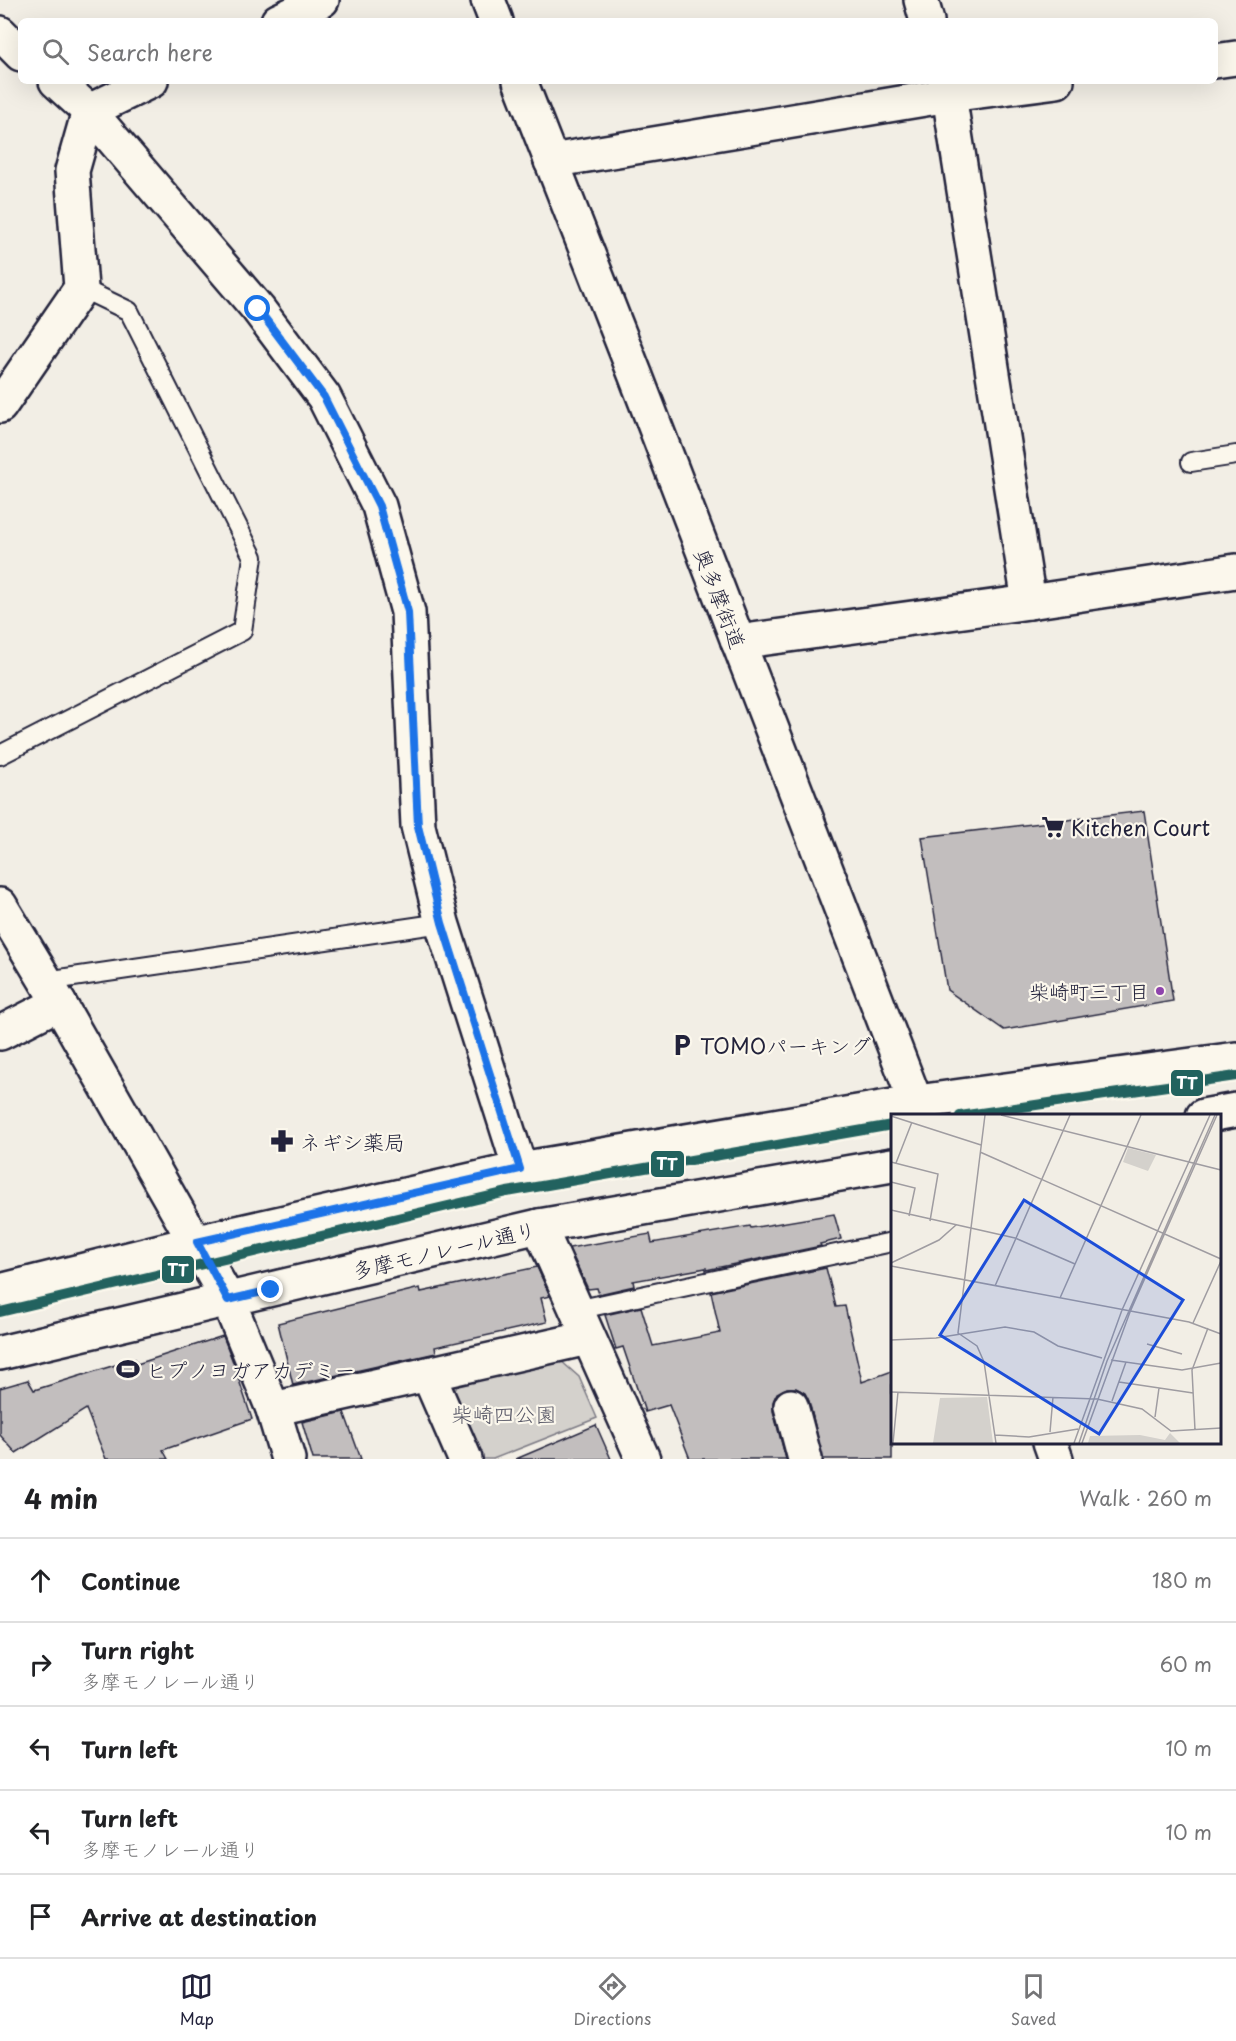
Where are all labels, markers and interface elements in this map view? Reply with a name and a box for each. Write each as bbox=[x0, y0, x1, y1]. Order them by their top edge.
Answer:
search box bbox=[18, 18, 1218, 84]
icon: search bbox=[39, 35, 72, 68]
text: Search here bbox=[87, 35, 213, 68]
route start bbox=[244, 295, 270, 321]
street label: 奥多摩街道 bbox=[687, 543, 755, 653]
place label: Kitchen Court bbox=[1071, 811, 1210, 843]
supermarket icon: Kitchen Court bbox=[1040, 814, 1066, 840]
place label: 柴崎町三丁目 bbox=[1029, 976, 1149, 1006]
marker: 柴崎町三丁目 bbox=[1154, 985, 1166, 997]
place label: TOMOパーキング bbox=[700, 1029, 871, 1061]
parking icon: TOMOパーキング bbox=[669, 1032, 695, 1058]
line badge: TT bbox=[1170, 1069, 1204, 1097]
text: TT bbox=[1176, 1070, 1198, 1094]
inset map bbox=[891, 1114, 1221, 1444]
place label: ネギシ薬局 bbox=[300, 1125, 405, 1157]
pharmacy icon: ネギシ薬局 bbox=[269, 1128, 295, 1154]
line badge: TT bbox=[650, 1150, 685, 1178]
text: TT bbox=[656, 1151, 678, 1175]
street label: 多摩モノレール通り bbox=[349, 1212, 539, 1286]
line badge: TT bbox=[161, 1255, 195, 1284]
text: TT bbox=[167, 1257, 189, 1281]
route end bbox=[257, 1276, 283, 1302]
place label: ヒプノヨガアカデミー bbox=[146, 1353, 356, 1385]
sports icon: ヒプノヨガアカデミー bbox=[115, 1356, 141, 1382]
park label: 柴崎四公園 bbox=[452, 1397, 557, 1429]
text: 4 min bbox=[24, 1479, 98, 1518]
text: Walk · 260 m bbox=[1079, 1483, 1212, 1513]
icon: ahead bbox=[24, 1564, 57, 1597]
text: Continue bbox=[81, 1564, 180, 1597]
text: 180 m bbox=[1152, 1565, 1212, 1595]
text: Turn right bbox=[81, 1633, 194, 1666]
icon: right bbox=[24, 1648, 57, 1681]
text: 60 m bbox=[1160, 1649, 1212, 1679]
text: 多摩モノレール通り bbox=[81, 1666, 260, 1696]
icon: left bbox=[24, 1732, 57, 1765]
text: Turn left bbox=[81, 1732, 178, 1765]
text: 10 m bbox=[1165, 1733, 1212, 1763]
text: Turn left bbox=[81, 1801, 178, 1834]
icon: left bbox=[24, 1816, 57, 1849]
text: 10 m bbox=[1165, 1817, 1212, 1847]
text: 多摩モノレール通り bbox=[81, 1834, 260, 1864]
icon: arrive bbox=[24, 1900, 57, 1933]
text: Arrive at destination bbox=[81, 1900, 317, 1933]
tab: Map bbox=[180, 1970, 214, 2030]
tab: Directions bbox=[573, 1970, 651, 2030]
tab: Saved bbox=[1011, 1970, 1056, 2030]

